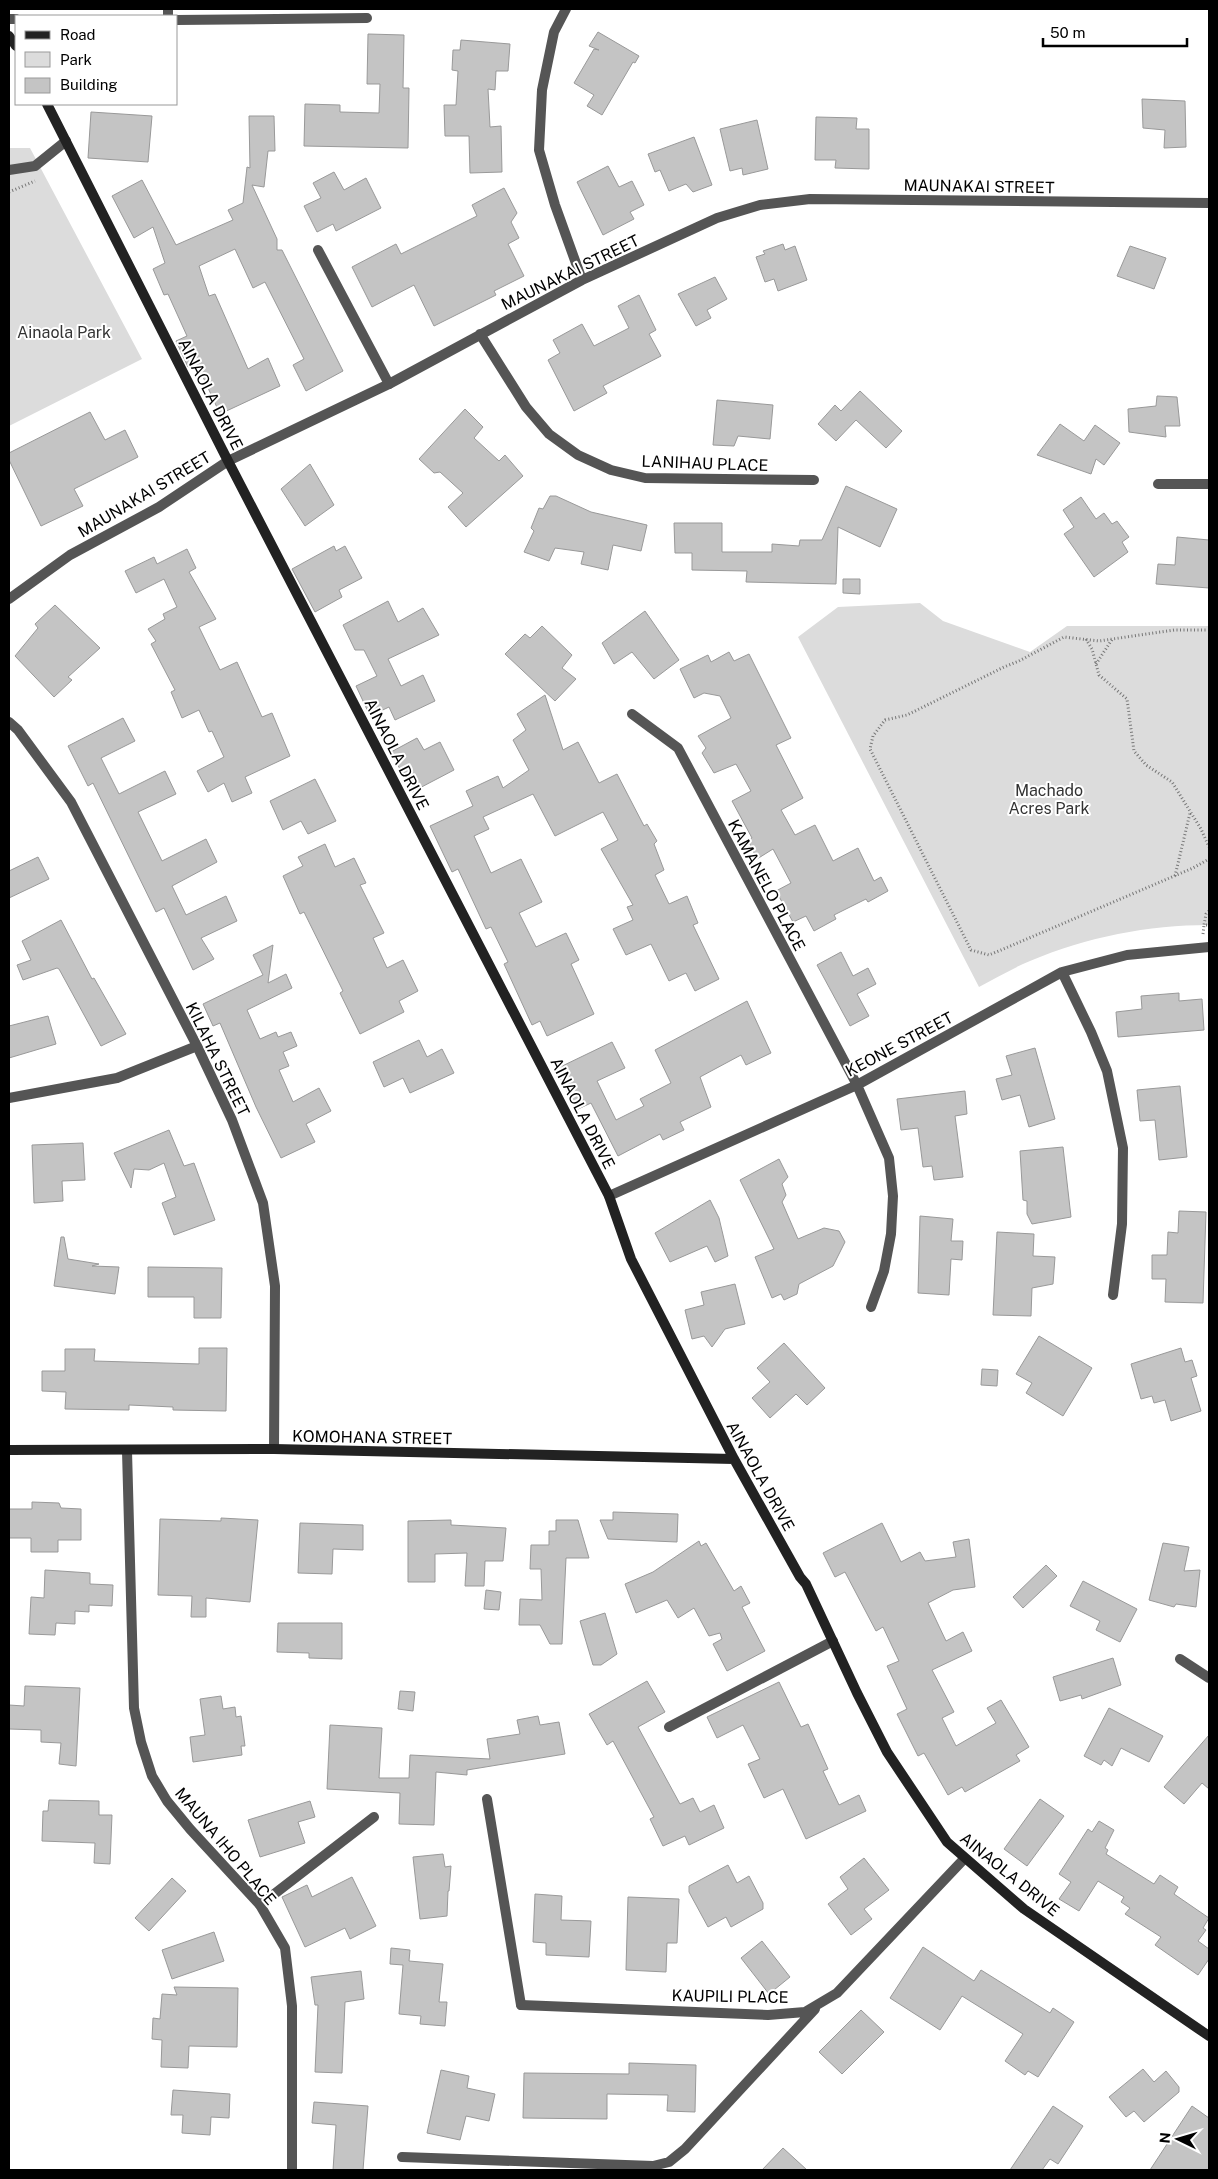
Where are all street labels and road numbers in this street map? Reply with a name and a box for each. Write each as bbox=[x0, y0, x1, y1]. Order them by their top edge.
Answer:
street label: MAUNAKAI STREET bbox=[903, 176, 1055, 197]
street label: MAUNAKAI STREET bbox=[498, 231, 643, 314]
street label: AINAOLA DRIVE bbox=[174, 335, 247, 453]
street label: MAUNAKAI STREET bbox=[75, 447, 214, 541]
street label: LANIHAU PLACE bbox=[641, 452, 769, 475]
street label: AINAOLA DRIVE bbox=[360, 695, 433, 813]
street label: KAMANELO PLACE bbox=[724, 816, 809, 954]
street label: KILAHA STREET bbox=[182, 999, 254, 1120]
street label: KEONE STREET bbox=[842, 1008, 957, 1081]
street label: AINAOLA DRIVE bbox=[546, 1054, 619, 1172]
street label: AINAOLA DRIVE bbox=[723, 1418, 799, 1534]
street label: KOMOHANA STREET bbox=[292, 1427, 453, 1448]
street label: MAUNA IHO PLACE bbox=[171, 1784, 280, 1909]
street label: AINAOLA DRIVE bbox=[956, 1829, 1063, 1920]
street label: KAUPILI PLACE bbox=[671, 1986, 789, 2007]

